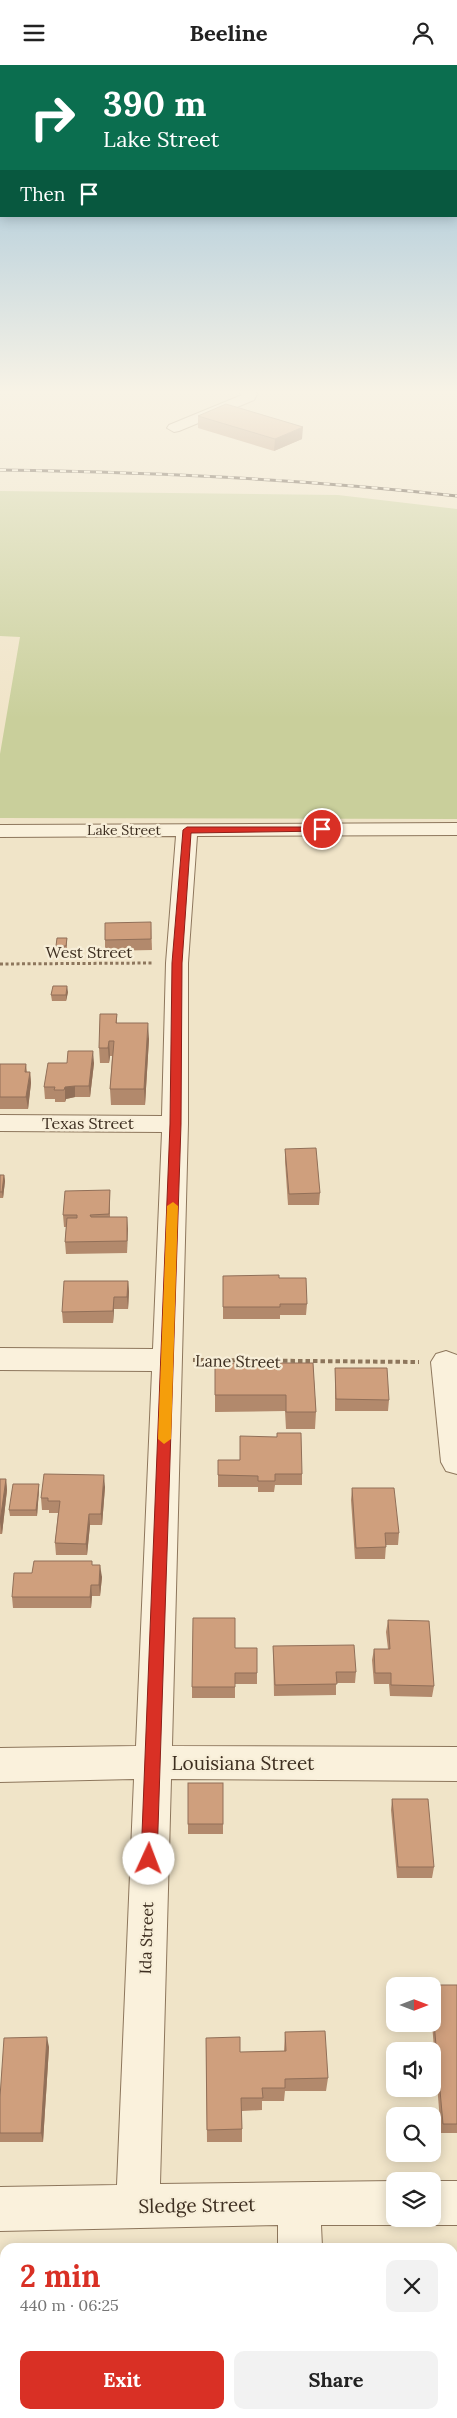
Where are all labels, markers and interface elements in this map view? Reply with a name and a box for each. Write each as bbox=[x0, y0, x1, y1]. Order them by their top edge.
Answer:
icon: menu bbox=[20, 19, 48, 47]
text: Beeline bbox=[189, 19, 268, 47]
icon: person bbox=[409, 19, 437, 47]
text: 390 m bbox=[103, 81, 206, 126]
icon: right bbox=[20, 85, 85, 150]
text: Lake Street bbox=[103, 125, 219, 153]
icon: arrive bbox=[75, 180, 103, 208]
text: Then bbox=[20, 182, 65, 206]
pin bbox=[301, 808, 343, 850]
icon: arrive bbox=[308, 815, 336, 843]
street label: Lake Street bbox=[87, 821, 162, 839]
street label: West Street bbox=[45, 942, 133, 962]
street label: Texas Street bbox=[42, 1113, 135, 1133]
street label: Lane Street bbox=[195, 1350, 282, 1372]
street label: Louisiana Street bbox=[172, 1751, 315, 1775]
position arrow bbox=[122, 1832, 174, 1884]
street label: Ida Street bbox=[135, 1901, 157, 1975]
north arrow bbox=[386, 1977, 441, 2033]
map controls bbox=[386, 1977, 441, 2227]
button: sound bbox=[386, 2042, 441, 2097]
button: search bbox=[386, 2107, 441, 2162]
button: layers bbox=[386, 2172, 441, 2227]
street label: Sledge Street bbox=[138, 2192, 256, 2218]
text: 2 min bbox=[20, 2257, 100, 2295]
button: close bbox=[386, 2260, 438, 2312]
text: 440 m · 06:25 bbox=[20, 2295, 119, 2315]
button: Exit bbox=[20, 2351, 224, 2409]
button: Share bbox=[234, 2351, 438, 2409]

